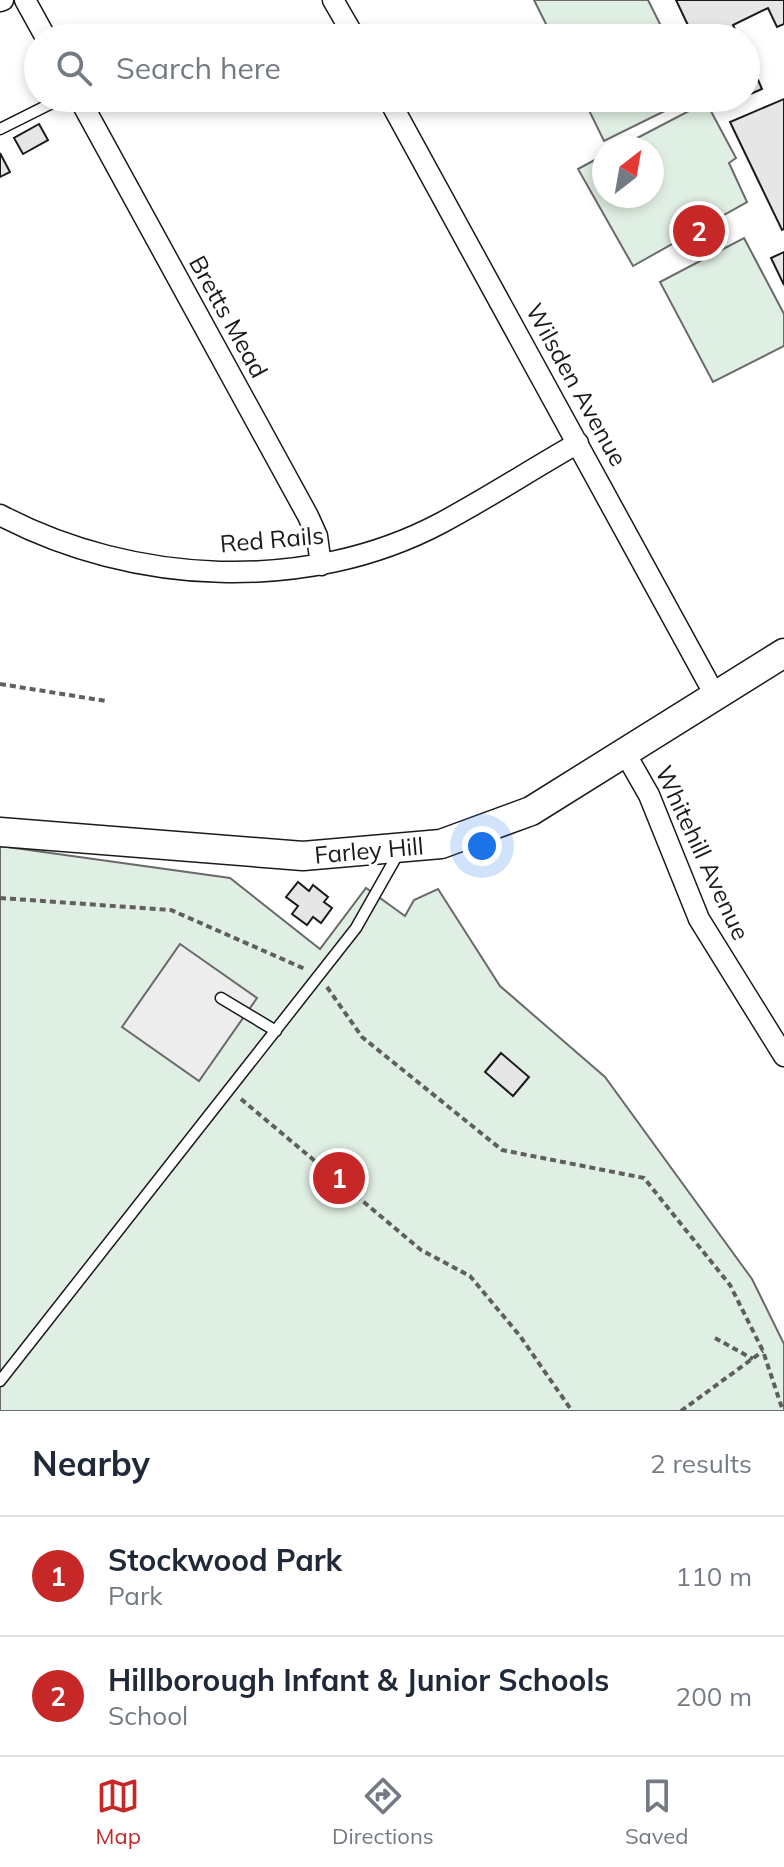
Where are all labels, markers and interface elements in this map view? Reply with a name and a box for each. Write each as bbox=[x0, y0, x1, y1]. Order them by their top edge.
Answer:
search box bbox=[24, 24, 760, 112]
icon: search bbox=[52, 46, 96, 90]
text: Search here bbox=[116, 49, 281, 87]
north arrow bbox=[592, 136, 664, 208]
pin: 2 bbox=[673, 201, 725, 261]
street label: Bretts Mead bbox=[183, 250, 275, 383]
street label: Wilsden Avenue bbox=[520, 298, 634, 471]
street label: Red Rails bbox=[219, 520, 325, 558]
street label: Whitehill Avenue bbox=[649, 761, 756, 945]
your location bbox=[462, 826, 502, 866]
street label: Farley Hill bbox=[313, 830, 425, 870]
pin: 1 bbox=[313, 1148, 365, 1208]
text: Nearby bbox=[32, 1442, 150, 1485]
text: 2 results bbox=[650, 1447, 752, 1480]
text: Stockwood Park bbox=[108, 1541, 342, 1579]
text: 1 bbox=[50, 1560, 66, 1593]
text: 110 m bbox=[676, 1560, 752, 1593]
text: Park bbox=[108, 1579, 163, 1612]
text: Hillborough Infant & Junior Schools bbox=[108, 1661, 609, 1699]
text: 2 bbox=[50, 1680, 66, 1713]
text: 200 m bbox=[676, 1680, 752, 1713]
text: School bbox=[108, 1699, 188, 1732]
tab: Map bbox=[96, 1774, 141, 1850]
tab: Directions bbox=[332, 1774, 434, 1850]
tab: Saved bbox=[625, 1774, 688, 1850]

